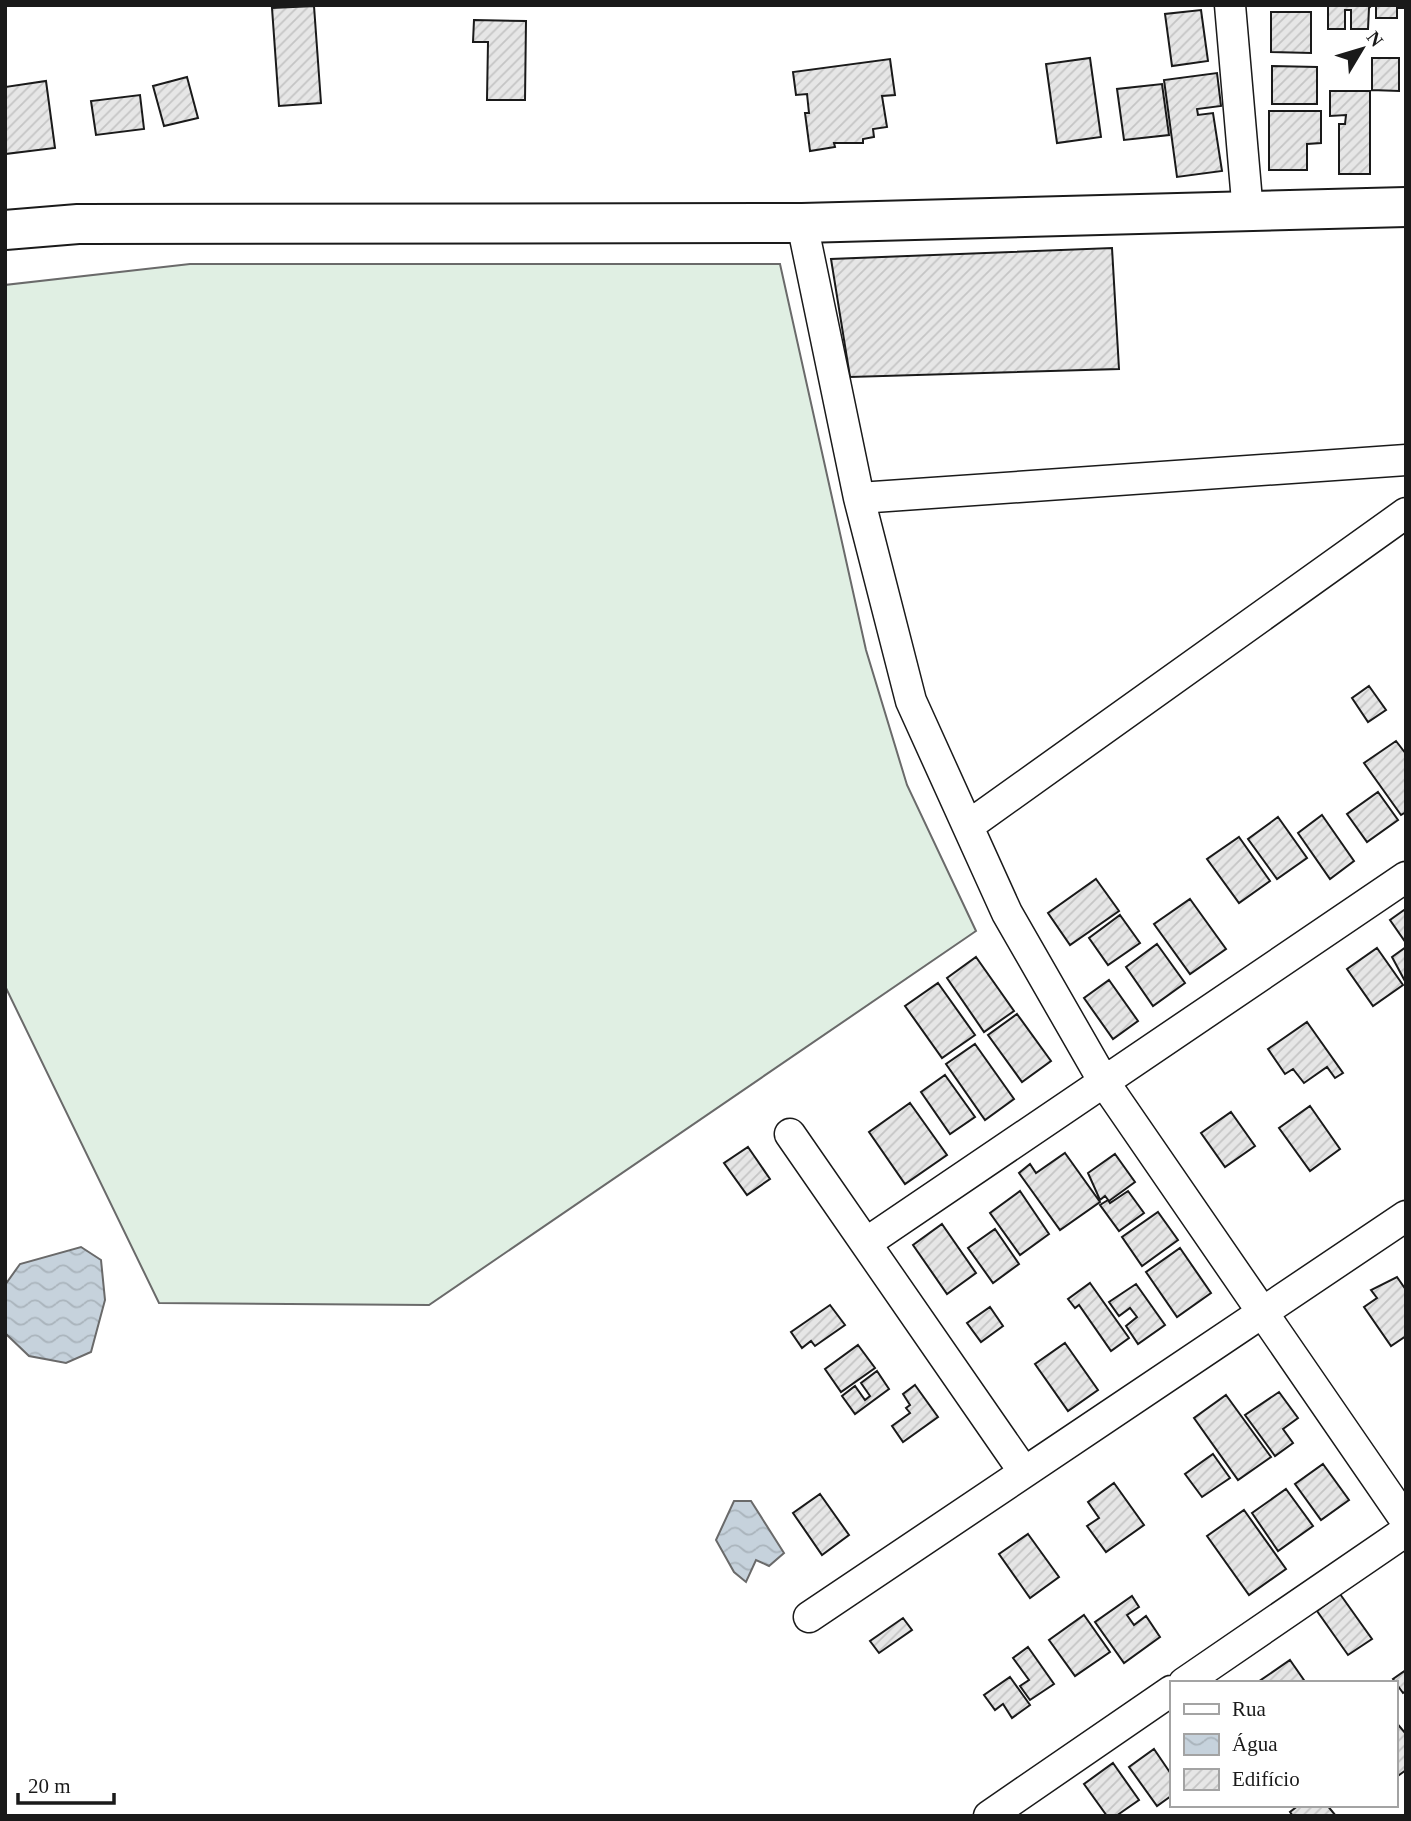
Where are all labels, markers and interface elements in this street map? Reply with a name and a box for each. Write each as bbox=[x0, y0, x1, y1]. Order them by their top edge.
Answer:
north arrow bbox=[1327, 14, 1397, 84]
text: N bbox=[1363, 27, 1388, 51]
legend bbox=[1170, 1681, 1397, 1807]
text: Rua bbox=[1232, 1697, 1267, 1721]
text: Água bbox=[1232, 1732, 1278, 1756]
scale bar bbox=[18, 1762, 114, 1806]
text: Edifício bbox=[1232, 1767, 1300, 1791]
text: 20 m bbox=[28, 1774, 71, 1798]

